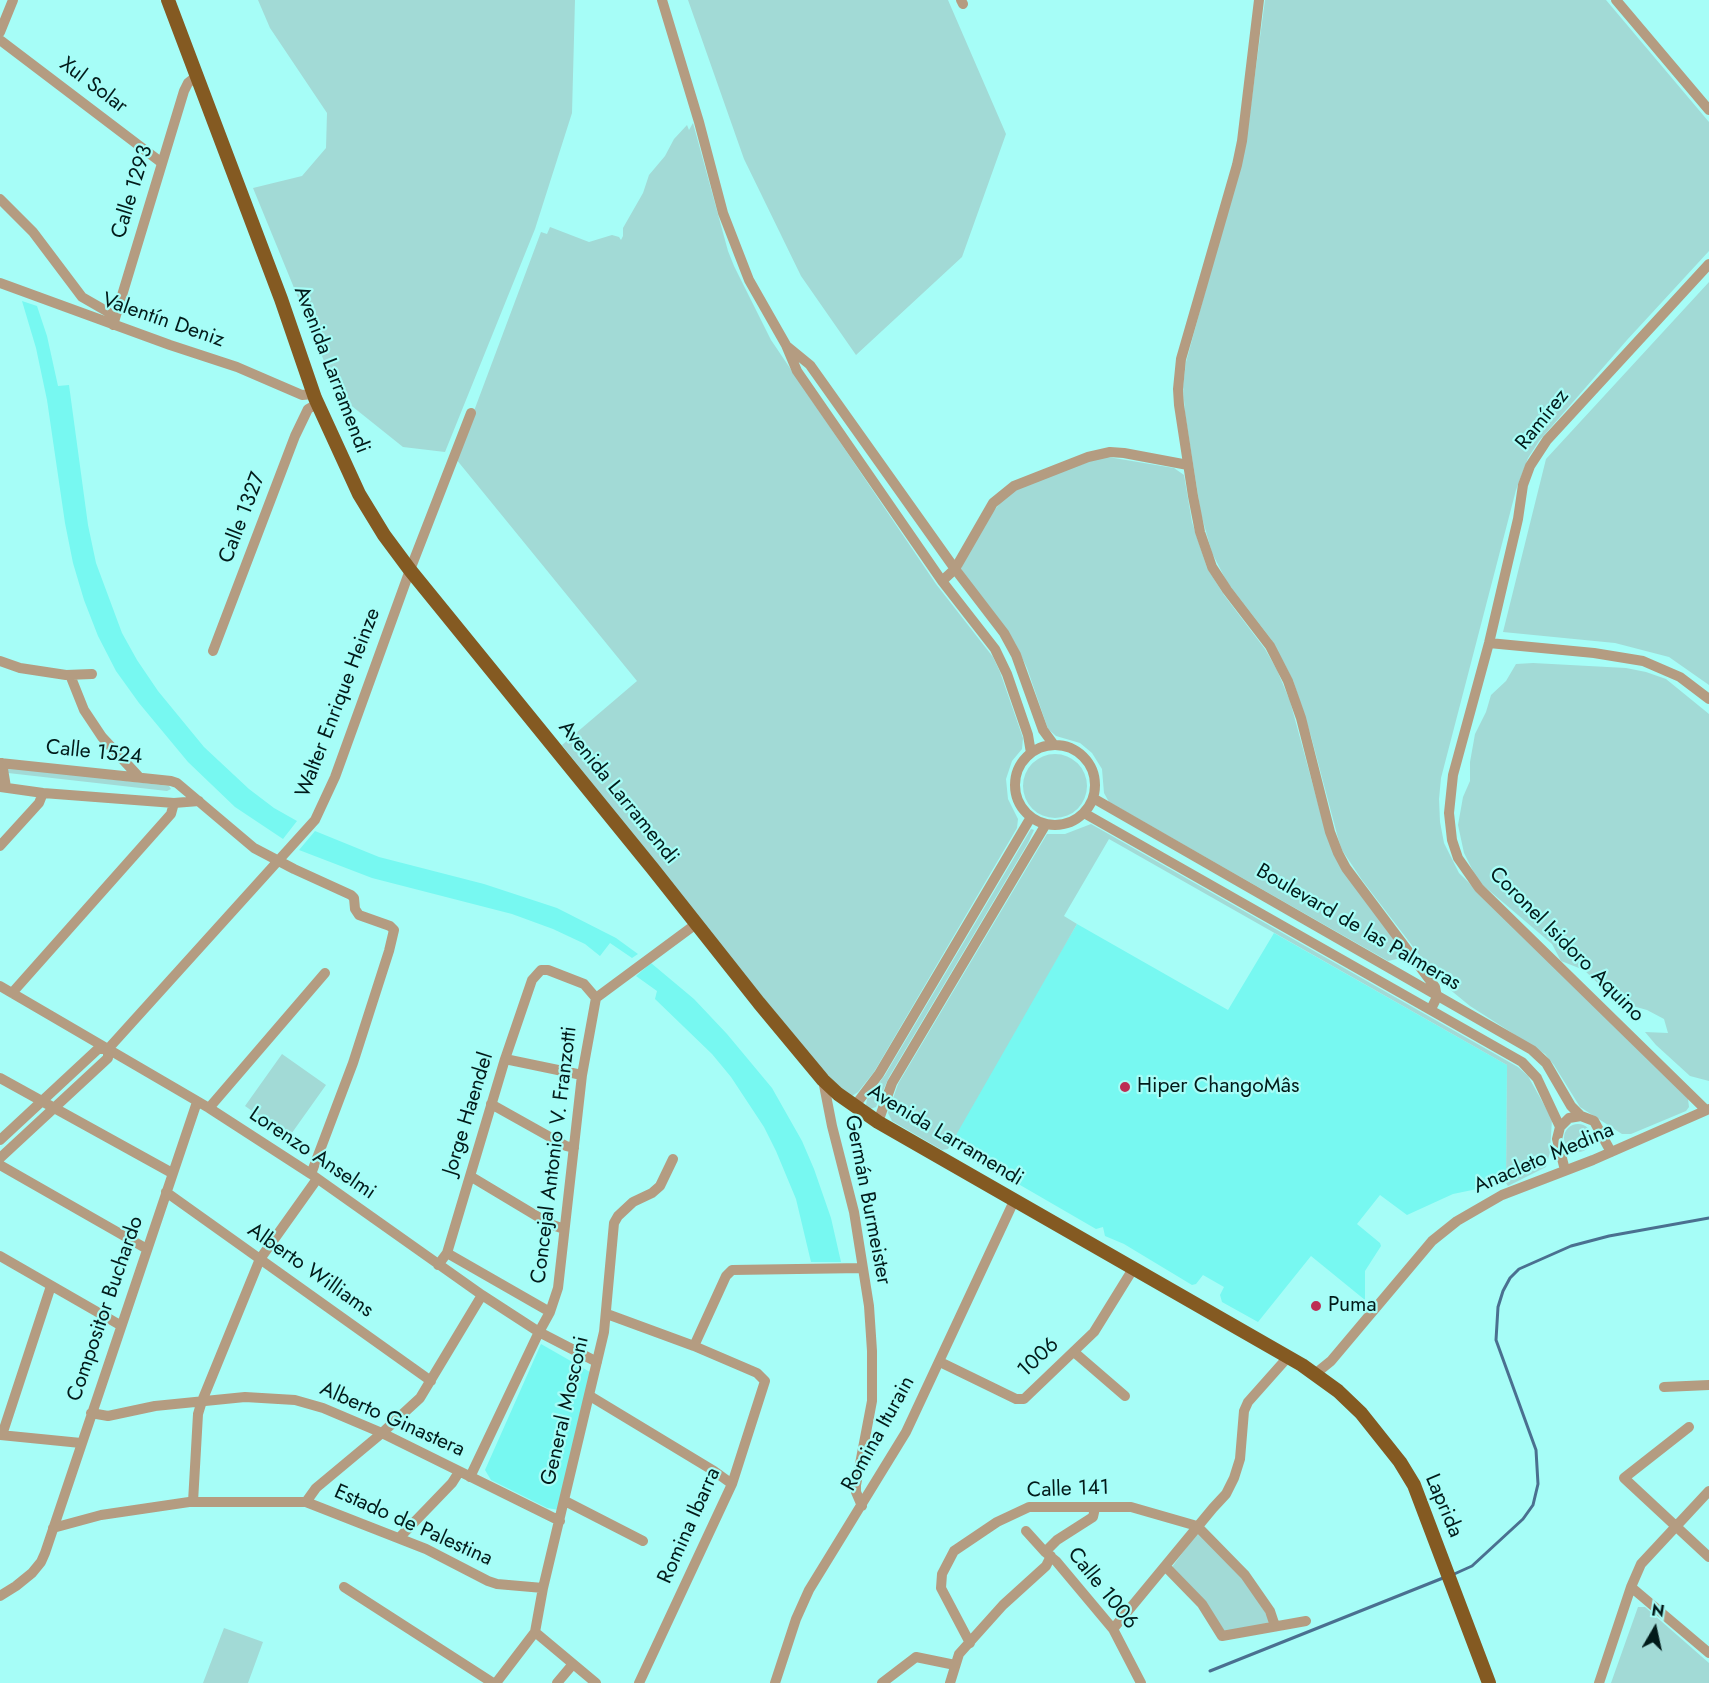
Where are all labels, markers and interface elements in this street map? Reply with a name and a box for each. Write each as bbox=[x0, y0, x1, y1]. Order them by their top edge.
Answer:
street label: Xul Solar bbox=[54, 52, 132, 120]
street label: Calle 1293 bbox=[107, 142, 159, 242]
street label: Avenida Larramendi bbox=[288, 283, 374, 457]
street label: Valentín Deniz bbox=[99, 288, 227, 354]
street label: Ramírez bbox=[1511, 385, 1575, 455]
street label: Calle 1327 bbox=[214, 469, 272, 567]
street label: Walter Enrique Heinze bbox=[291, 605, 387, 801]
street label: Avenida Larramendi bbox=[552, 716, 684, 870]
street label: Calle 1524 bbox=[45, 735, 143, 771]
street label: Boulevard de las Palmeras bbox=[1251, 859, 1465, 997]
street label: Coronel Isidoro Aquino bbox=[1483, 862, 1649, 1028]
street label: Concejal Antonio V. Franzotti bbox=[527, 1025, 583, 1285]
street label: Jorge Haendel bbox=[438, 1050, 500, 1178]
place label: Hiper ChangoMâs bbox=[1137, 1074, 1299, 1100]
street label: Avenida Larramendi bbox=[863, 1080, 1027, 1192]
marker: Hiper ChangoMâs bbox=[1118, 1080, 1132, 1094]
street label: Lorenzo Anselmi bbox=[244, 1102, 380, 1206]
street label: Germán Burmeister bbox=[838, 1113, 896, 1287]
street label: Anacleto Medina bbox=[1470, 1118, 1618, 1200]
street label: Compositor Buchardo bbox=[62, 1213, 150, 1405]
street label: Alberto Williams bbox=[242, 1218, 378, 1324]
place label: Puma bbox=[1328, 1293, 1377, 1319]
marker: Puma bbox=[1309, 1299, 1323, 1313]
street label: 1006 bbox=[1013, 1333, 1065, 1383]
street label: General Mosconi bbox=[537, 1334, 595, 1488]
street label: Romina Iturain bbox=[837, 1372, 921, 1496]
street label: Alberto Ginastera bbox=[316, 1377, 468, 1463]
street label: Romina Ibarra bbox=[653, 1464, 727, 1588]
street label: Laprida bbox=[1418, 1471, 1468, 1541]
street label: Calle 141 bbox=[1026, 1476, 1110, 1504]
street label: Estado de Palestina bbox=[330, 1480, 496, 1572]
street label: Calle 1006 bbox=[1061, 1543, 1143, 1635]
text: N bbox=[1650, 1598, 1666, 1623]
north arrow bbox=[1625, 1599, 1685, 1659]

